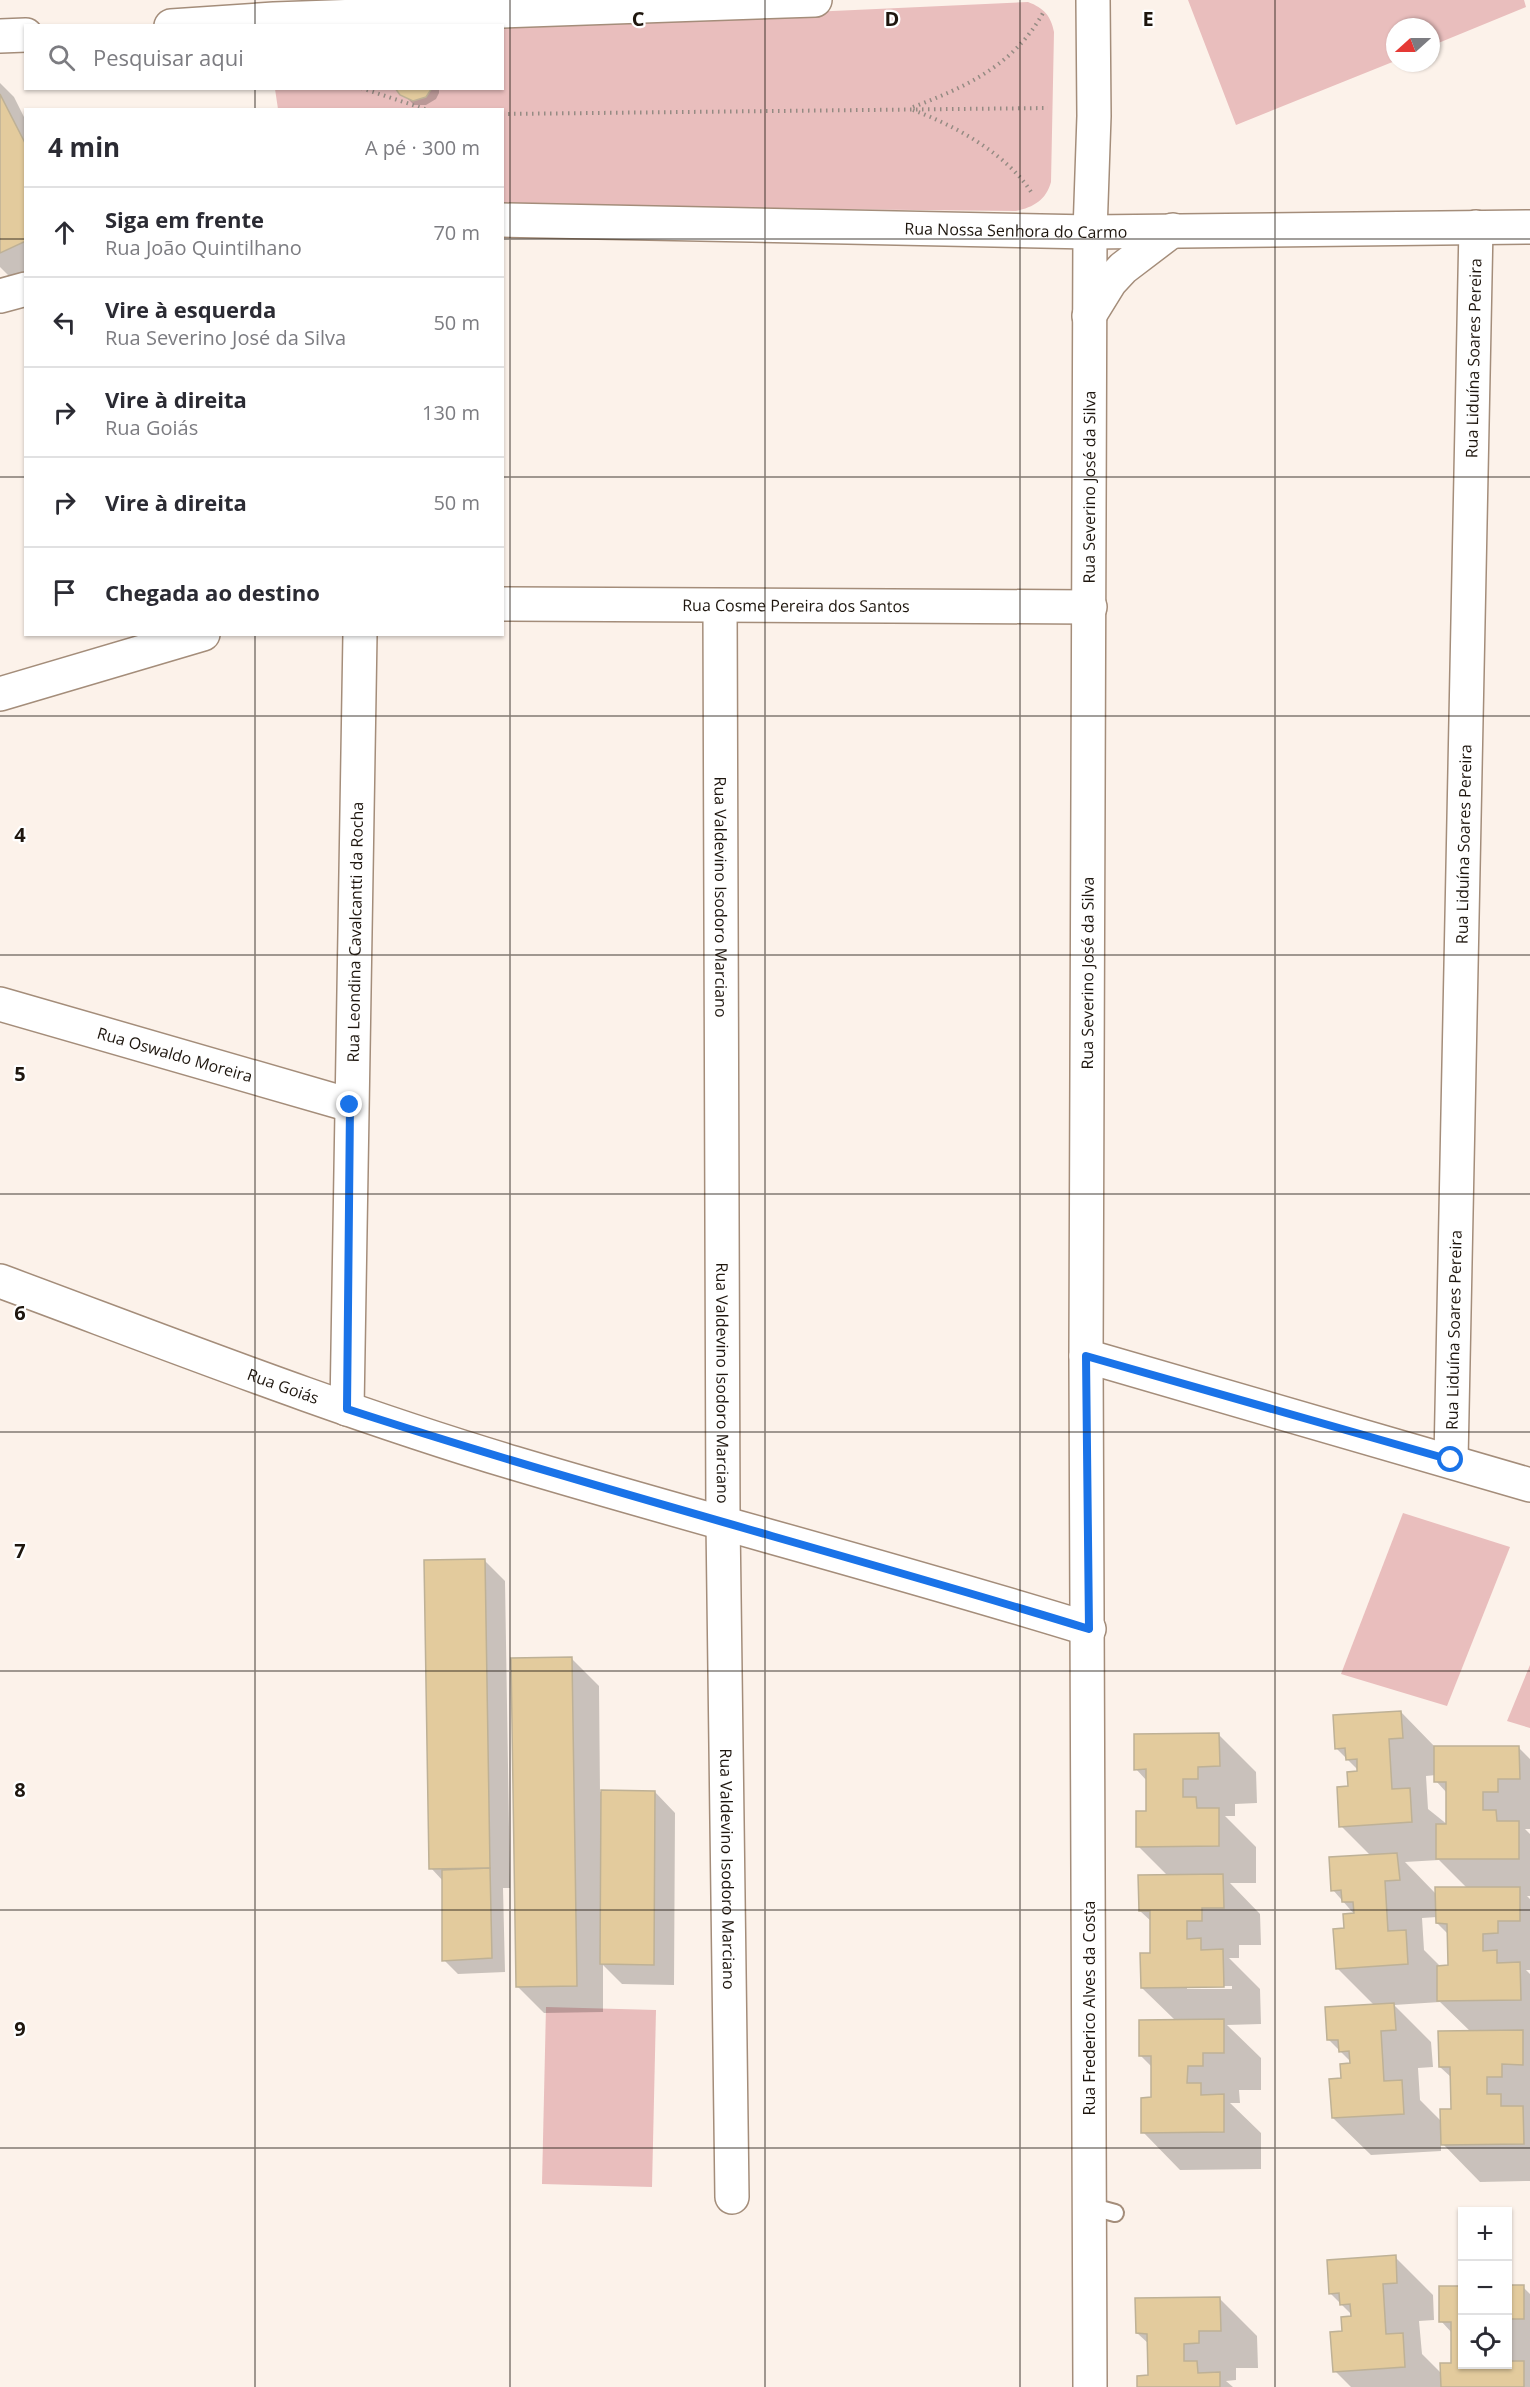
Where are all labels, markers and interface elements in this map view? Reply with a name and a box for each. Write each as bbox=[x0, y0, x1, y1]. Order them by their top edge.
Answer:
text: C bbox=[632, 5, 645, 32]
text: D bbox=[885, 5, 899, 32]
text: E bbox=[1142, 5, 1154, 32]
north arrow bbox=[1386, 18, 1440, 72]
search box bbox=[24, 24, 504, 90]
icon: search bbox=[45, 41, 78, 74]
text: Pesquisar aqui bbox=[93, 42, 244, 72]
text: 4 min bbox=[48, 129, 120, 165]
text: A pé · 300 m bbox=[365, 134, 480, 161]
text: Siga em frente bbox=[105, 204, 264, 234]
icon: ahead bbox=[48, 216, 81, 249]
street label: Rua Nossa Senhora do Carmo bbox=[904, 217, 1127, 243]
text: 70 m bbox=[433, 219, 480, 246]
text: Rua João Quintilhano bbox=[105, 234, 302, 261]
street label: Rua Liduína Soares Pereira bbox=[1460, 258, 1486, 458]
text: Vire à esquerda bbox=[105, 294, 276, 324]
icon: left bbox=[48, 306, 81, 339]
text: 50 m bbox=[433, 309, 480, 336]
text: Rua Severino José da Silva bbox=[105, 324, 346, 351]
text: Vire à direita bbox=[105, 384, 247, 414]
street label: Rua Severino José da Silva bbox=[1078, 390, 1100, 584]
icon: right bbox=[48, 396, 81, 429]
text: 130 m bbox=[422, 399, 480, 426]
text: Rua Goiás bbox=[105, 414, 198, 441]
icon: right bbox=[48, 486, 81, 519]
text: Vire à direita bbox=[105, 487, 247, 517]
text: 50 m bbox=[433, 489, 480, 516]
icon: arrive bbox=[48, 576, 81, 609]
text: Chegada ao destino bbox=[105, 577, 320, 607]
street label: Rua Cosme Pereira dos Santos bbox=[682, 594, 910, 617]
street label: Rua Liduína Soares Pereira bbox=[1450, 744, 1477, 944]
street label: Rua Valdevino Isodoro Marciano bbox=[710, 776, 732, 1018]
street label: Rua Leondina Cavalcantti da Rocha bbox=[342, 801, 368, 1063]
text: 4 bbox=[14, 821, 26, 848]
street label: Rua Severino José da Silva bbox=[1076, 876, 1099, 1070]
street label: Rua Oswaldo Moreira bbox=[95, 1022, 255, 1087]
text: 5 bbox=[14, 1060, 26, 1087]
route end bbox=[336, 1091, 362, 1117]
street label: Rua Liduína Soares Pereira bbox=[1441, 1230, 1467, 1430]
street label: Rua Valdevino Isodoro Marciano bbox=[711, 1262, 734, 1504]
text: 6 bbox=[14, 1299, 26, 1326]
street label: Rua Goiás bbox=[244, 1363, 322, 1409]
route start bbox=[1437, 1446, 1463, 1472]
text: 7 bbox=[14, 1537, 26, 1564]
street label: Rua Valdevino Isodoro Marciano bbox=[715, 1748, 740, 1990]
text: 8 bbox=[14, 1776, 26, 1803]
street label: Rua Frederico Alves da Costa bbox=[1078, 1901, 1100, 2115]
text: 9 bbox=[14, 2015, 26, 2042]
map controls bbox=[1458, 2207, 1512, 2369]
button: + bbox=[1458, 2207, 1512, 2261]
button: − bbox=[1458, 2261, 1512, 2315]
button: locate bbox=[1458, 2315, 1512, 2369]

